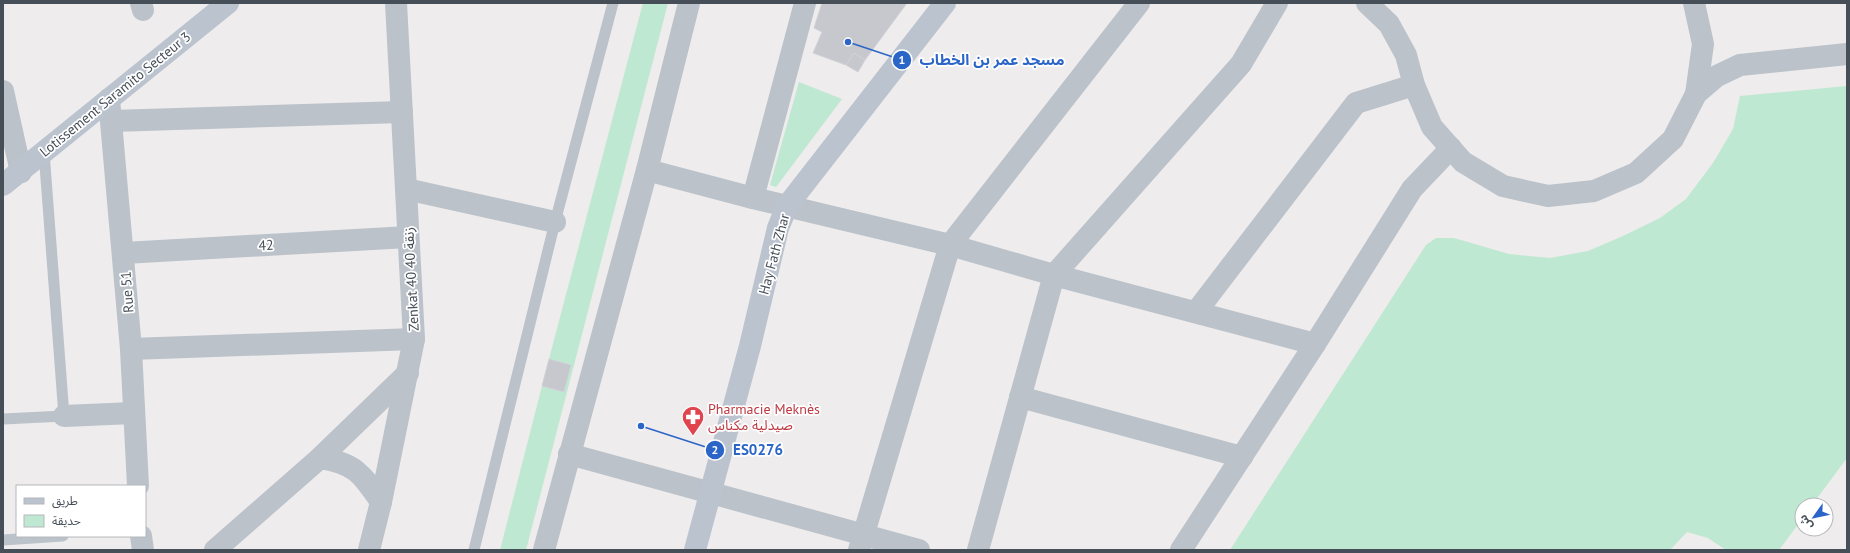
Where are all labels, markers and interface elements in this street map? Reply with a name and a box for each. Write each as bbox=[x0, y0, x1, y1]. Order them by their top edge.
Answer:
street label: Lotissement Saramito Secteur 3 bbox=[36, 28, 194, 160]
callout: مسجد عمر بن الخطاب bbox=[892, 46, 1073, 73]
text: مسجد عمر بن الخطاب bbox=[920, 50, 1065, 69]
text: 1 bbox=[899, 52, 905, 67]
street label: Hay Fath Zhar bbox=[755, 211, 794, 296]
street label: Zenkat 40 زنقة 40 bbox=[399, 227, 423, 331]
street label: 42 bbox=[258, 236, 274, 254]
street label: Rue 51 bbox=[117, 270, 137, 314]
place label: Pharmacie Meknès صيدلية مكناس bbox=[708, 400, 820, 434]
pharmacy icon: Pharmacie Meknès صيدلية مكناس bbox=[680, 404, 706, 437]
callout: ES0276 bbox=[705, 436, 790, 463]
text: ES0276 bbox=[733, 440, 783, 459]
text: 2 bbox=[712, 442, 718, 457]
legend bbox=[16, 485, 146, 537]
text: طريق bbox=[52, 493, 78, 509]
north arrow bbox=[1794, 497, 1834, 537]
text: ش bbox=[1796, 512, 1816, 533]
text: حديقة bbox=[52, 513, 81, 528]

